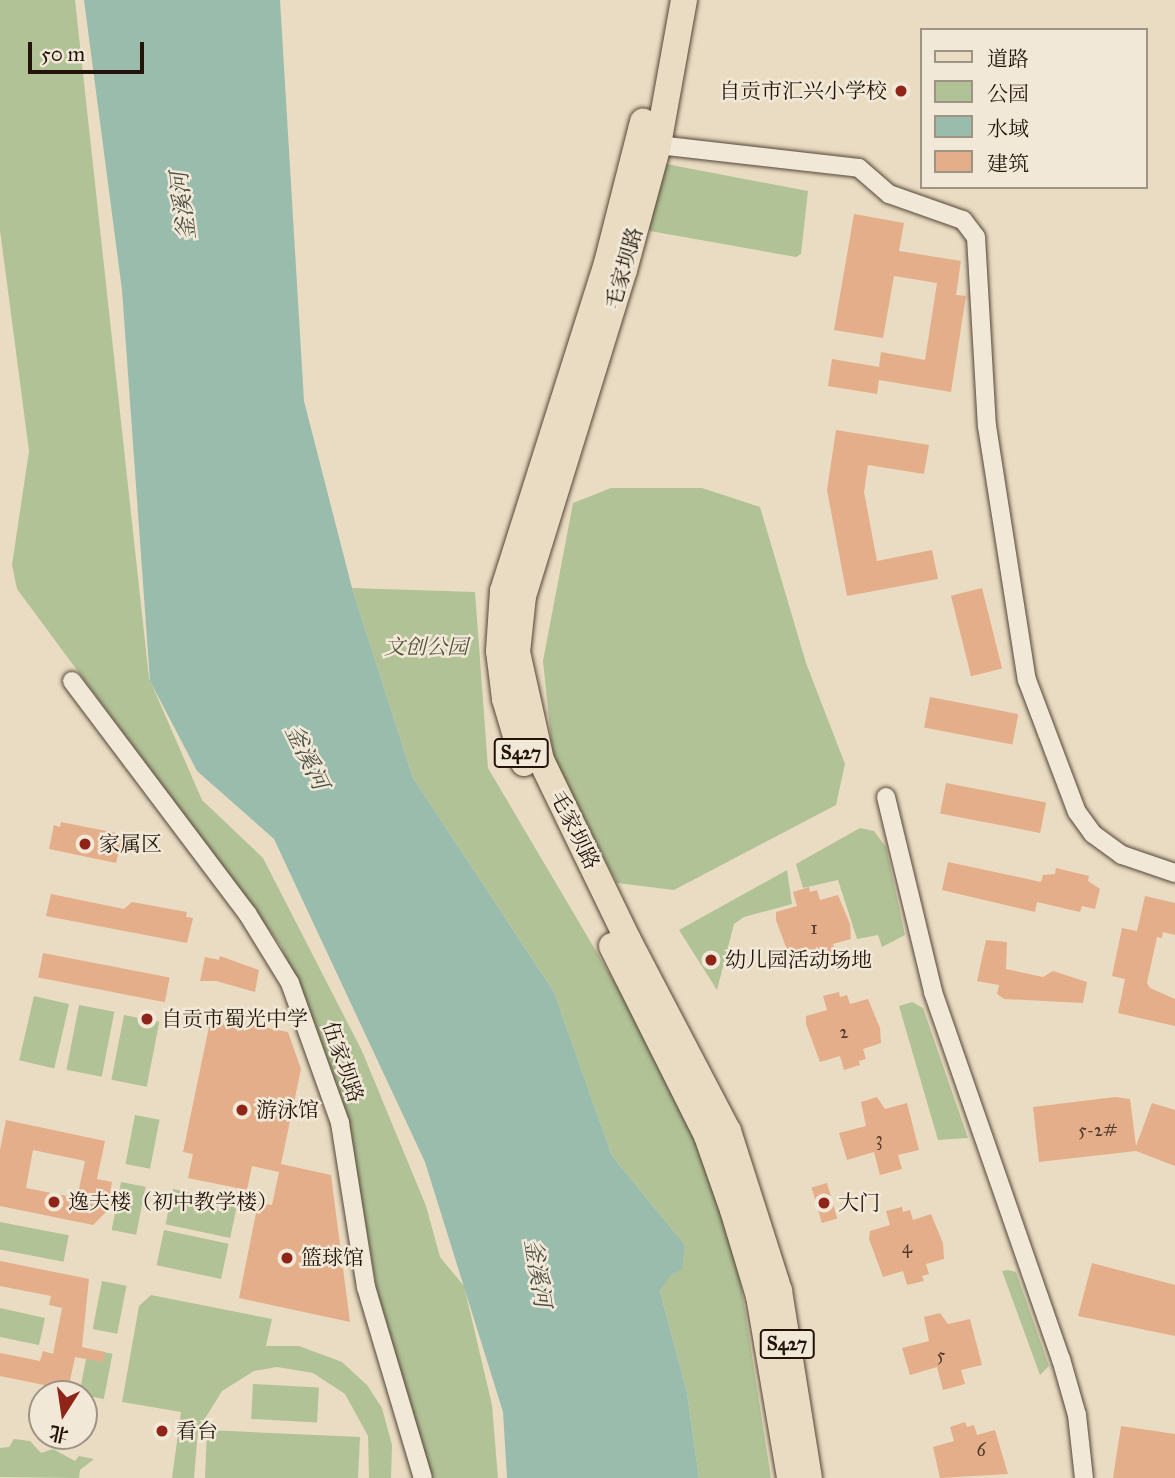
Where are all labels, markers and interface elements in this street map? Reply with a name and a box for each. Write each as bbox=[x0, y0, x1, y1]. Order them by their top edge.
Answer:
scale bar bbox=[32, 28, 147, 72]
legend bbox=[920, 28, 1147, 189]
text: 50 m bbox=[41, 41, 85, 67]
text: 道路 bbox=[987, 46, 1029, 72]
place label: 自贡市汇兴小学校 bbox=[719, 78, 887, 104]
text: 公园 bbox=[987, 81, 1029, 107]
marker: 自贡市汇兴小学校 bbox=[893, 83, 909, 99]
text: 水域 bbox=[987, 116, 1029, 142]
text: 建筑 bbox=[987, 151, 1029, 177]
water label: 釜溪河 bbox=[165, 170, 201, 242]
street label: 毛家坝路 bbox=[600, 224, 648, 312]
park label: 文创公园 bbox=[384, 634, 468, 660]
water label: 釜溪河 bbox=[279, 720, 335, 794]
road number: S427 bbox=[493, 738, 549, 768]
street label: 毛家坝路 bbox=[545, 787, 605, 873]
place label: 家属区 bbox=[99, 831, 162, 857]
marker: 家属区 bbox=[77, 836, 93, 852]
house number: 1 bbox=[810, 917, 818, 939]
place label: 幼儿园活动场地 bbox=[725, 947, 872, 973]
marker: 幼儿园活动场地 bbox=[703, 952, 719, 968]
place label: 自贡市蜀光中学 bbox=[161, 1006, 308, 1032]
marker: 自贡市蜀光中学 bbox=[139, 1011, 155, 1027]
street label: 伍家坝路 bbox=[317, 1018, 369, 1106]
house number: 2 bbox=[840, 1021, 848, 1043]
place label: 游泳馆 bbox=[256, 1097, 319, 1123]
marker: 游泳馆 bbox=[234, 1102, 250, 1118]
house number: 5-2# bbox=[1078, 1119, 1118, 1141]
house number: 3 bbox=[875, 1128, 883, 1150]
place label: 逸夫楼（初中教学楼） bbox=[68, 1189, 278, 1215]
place label: 大门 bbox=[838, 1190, 880, 1216]
marker: 逸夫楼（初中教学楼） bbox=[46, 1194, 62, 1210]
marker: 大门 bbox=[816, 1195, 832, 1211]
house number: 4 bbox=[902, 1236, 912, 1258]
water label: 釜溪河 bbox=[519, 1237, 557, 1309]
place label: 篮球馆 bbox=[301, 1245, 364, 1271]
marker: 篮球馆 bbox=[279, 1250, 295, 1266]
road number: S427 bbox=[759, 1328, 815, 1360]
house number: 5 bbox=[937, 1344, 945, 1366]
north arrow bbox=[28, 1380, 98, 1450]
place label: 看台 bbox=[176, 1418, 218, 1444]
text: 北 bbox=[47, 1421, 71, 1447]
marker: 看台 bbox=[154, 1423, 170, 1439]
house number: 6 bbox=[976, 1439, 986, 1461]

